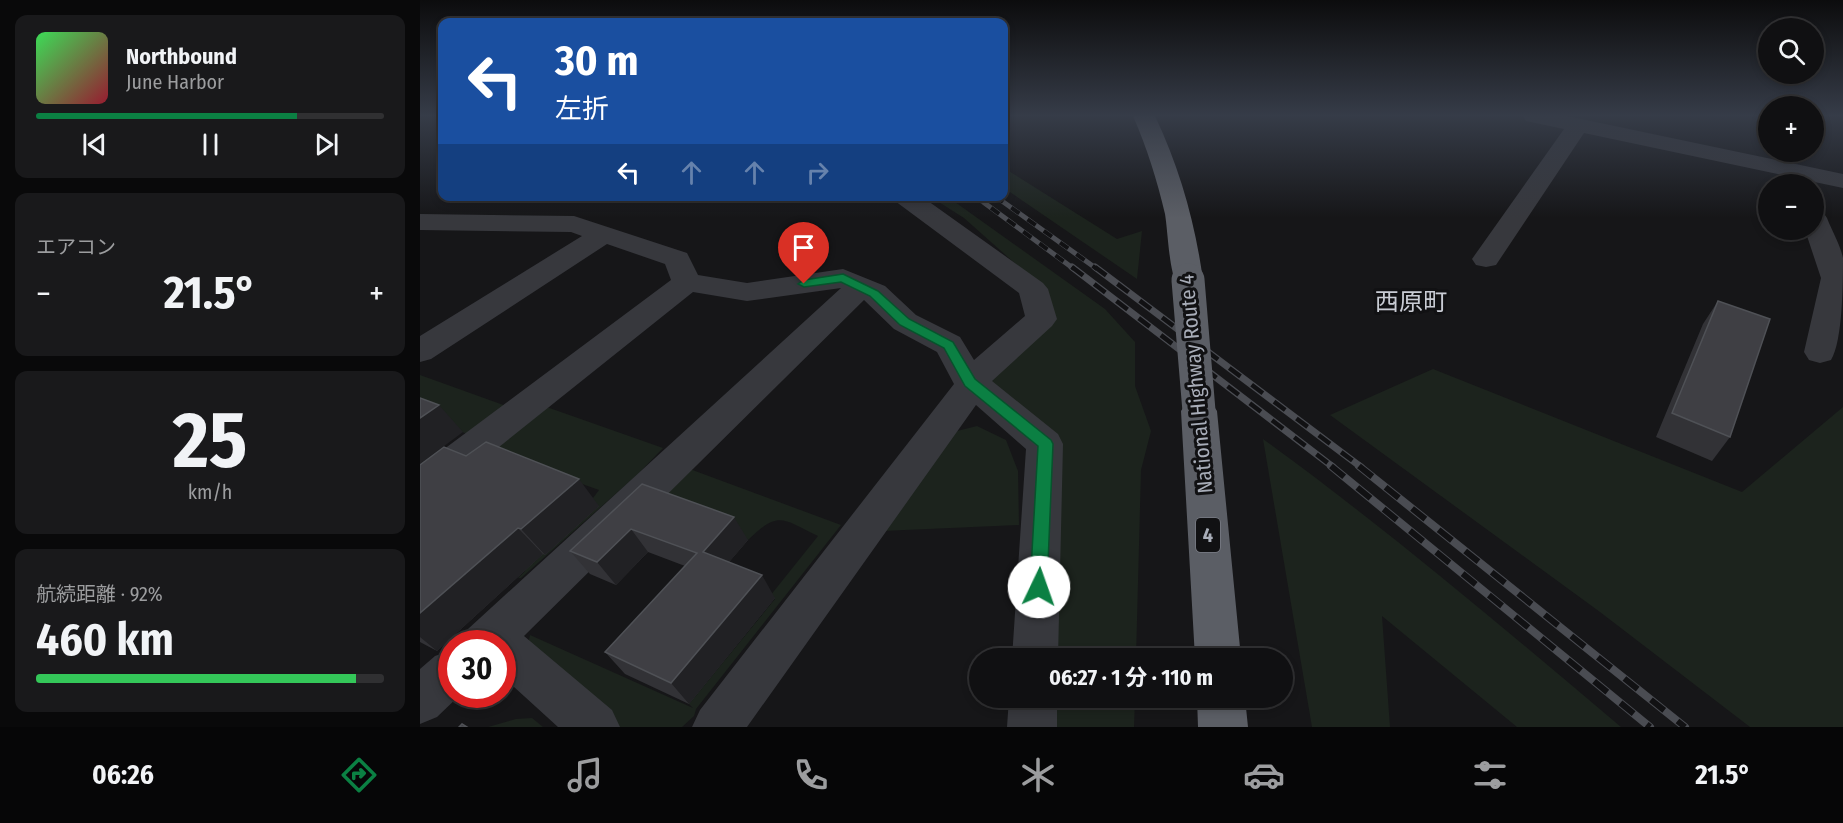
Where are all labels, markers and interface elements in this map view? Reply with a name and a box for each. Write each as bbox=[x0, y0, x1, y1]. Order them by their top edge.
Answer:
map controls bbox=[1758, 18, 1824, 240]
button: search bbox=[1758, 18, 1824, 84]
text: 30 m bbox=[555, 36, 639, 86]
icon: left bbox=[456, 42, 534, 120]
text: Northbound bbox=[126, 43, 237, 70]
text: June Harbor bbox=[126, 70, 224, 94]
text: 左折 bbox=[555, 93, 609, 125]
button: + bbox=[1758, 96, 1824, 162]
icon: previous bbox=[78, 128, 111, 161]
icon: pause bbox=[194, 128, 227, 161]
icon: next bbox=[310, 128, 343, 161]
icon: left bbox=[612, 156, 645, 189]
icon: ahead bbox=[675, 156, 708, 189]
icon: ahead bbox=[738, 156, 771, 189]
icon: right bbox=[801, 156, 834, 189]
button: − bbox=[1758, 174, 1824, 240]
pin bbox=[778, 222, 829, 284]
icon: arrive bbox=[787, 231, 820, 264]
text: エアコン bbox=[36, 235, 116, 259]
text: 21.5° bbox=[164, 266, 256, 320]
street label: National Highway Route 4 bbox=[1173, 273, 1219, 495]
text: − bbox=[36, 274, 51, 314]
text: + bbox=[369, 274, 384, 314]
district label: 西原町 bbox=[1375, 288, 1447, 316]
text: 25 bbox=[173, 394, 247, 488]
text: km/h bbox=[188, 480, 232, 504]
road number: 4 bbox=[1196, 518, 1220, 552]
position arrow bbox=[1007, 555, 1071, 619]
text: 航続距離 · 92% bbox=[36, 582, 163, 606]
text: 460 km bbox=[36, 613, 174, 667]
speed limit sign: 30 bbox=[438, 630, 516, 708]
text: 06:27 · 1 分 · 110 m bbox=[1049, 664, 1213, 691]
icon: directions bbox=[338, 754, 380, 796]
icon: music bbox=[564, 754, 606, 796]
icon: phone bbox=[790, 754, 832, 796]
icon: climate bbox=[1017, 754, 1059, 796]
icon: car bbox=[1243, 754, 1285, 796]
icon: filters bbox=[1469, 754, 1511, 796]
text: 06:26 bbox=[92, 759, 154, 791]
text: 21.5° bbox=[1695, 759, 1751, 791]

